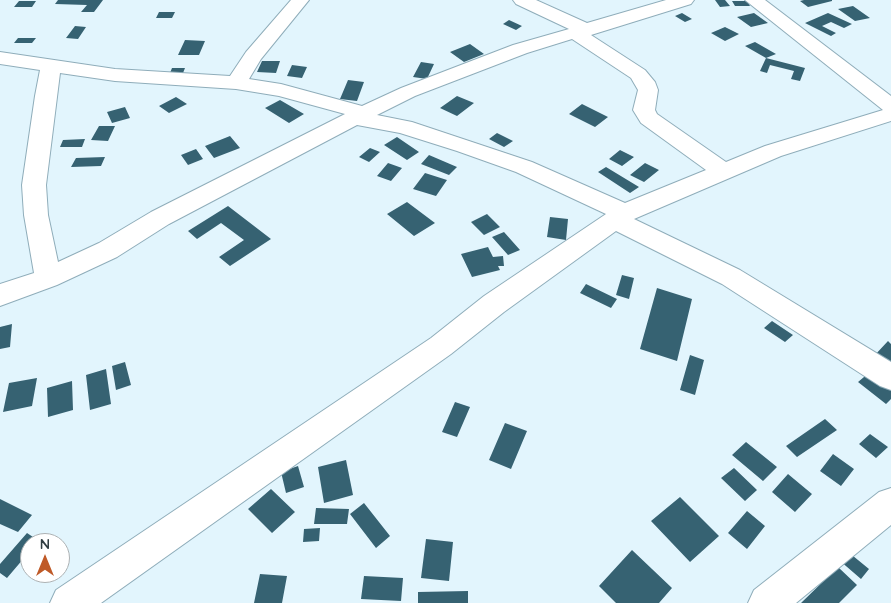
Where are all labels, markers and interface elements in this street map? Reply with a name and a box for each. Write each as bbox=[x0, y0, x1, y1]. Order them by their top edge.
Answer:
north arrow bbox=[20, 533, 70, 583]
text: N bbox=[40, 535, 50, 553]

